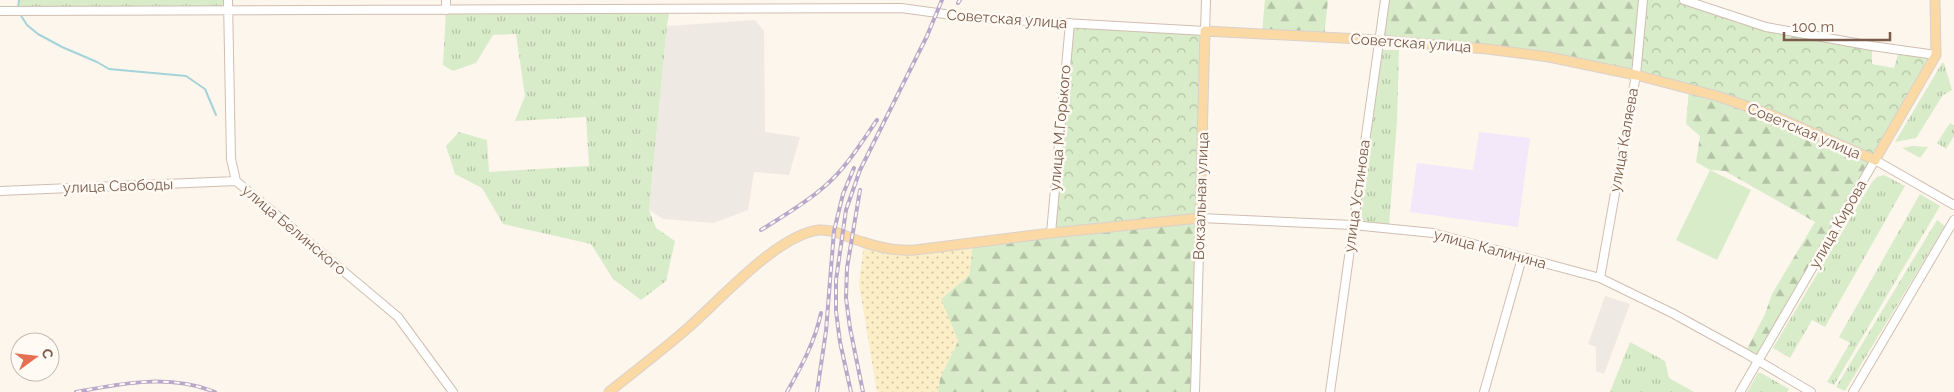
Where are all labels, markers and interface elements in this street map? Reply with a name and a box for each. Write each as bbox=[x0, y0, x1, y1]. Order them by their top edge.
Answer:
street label: Советская улица bbox=[946, 6, 1068, 32]
scale bar bbox=[1784, 10, 1890, 42]
text: 100 m bbox=[1792, 18, 1834, 36]
street label: Советская улица bbox=[1350, 30, 1472, 56]
street label: улица М.Горького bbox=[1046, 64, 1074, 192]
street label: улица Каляева bbox=[1606, 87, 1642, 193]
street label: Советская улица bbox=[1745, 99, 1863, 163]
street label: Вокзальная улица bbox=[1190, 132, 1212, 260]
street label: улица Устинова bbox=[1340, 138, 1374, 254]
street label: улица Свободы bbox=[63, 175, 173, 197]
street label: улица Кирова bbox=[1805, 177, 1871, 271]
street label: улица Белинского bbox=[238, 181, 350, 279]
street label: улица Калинина bbox=[1432, 225, 1548, 273]
north arrow bbox=[10, 332, 60, 382]
text: С bbox=[39, 347, 57, 361]

